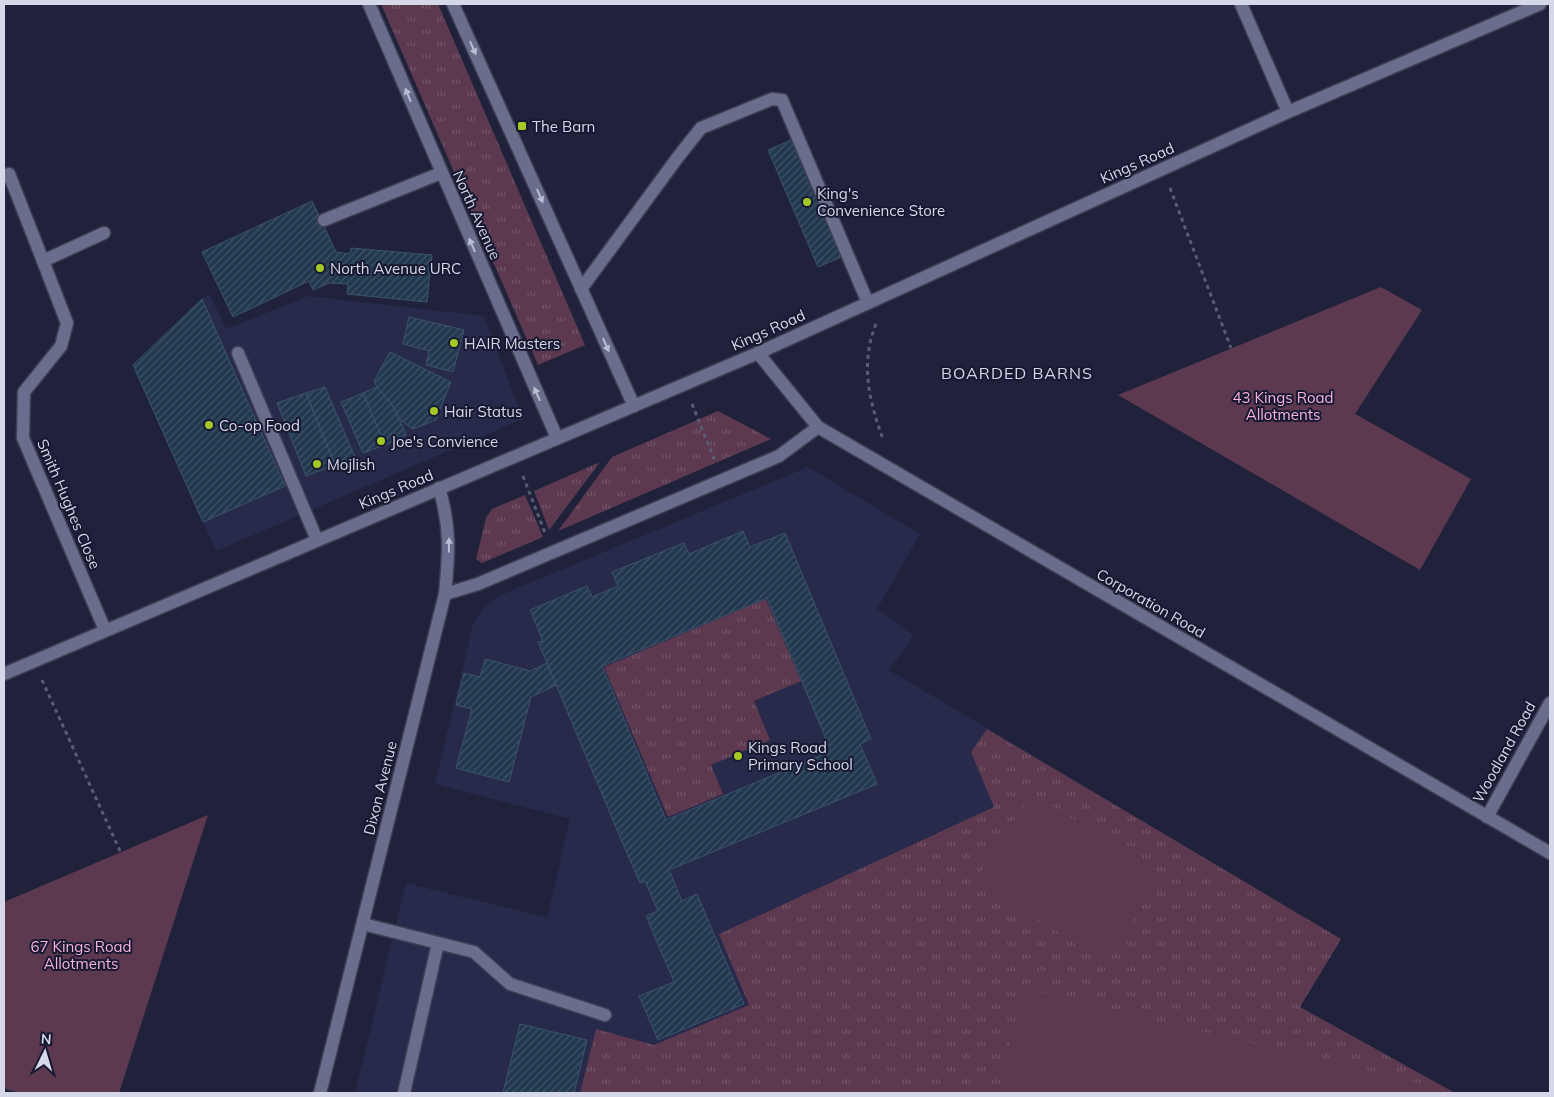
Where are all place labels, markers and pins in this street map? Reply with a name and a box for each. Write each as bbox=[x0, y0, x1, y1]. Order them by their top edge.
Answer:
place label: The Barn bbox=[532, 117, 595, 136]
marker: The Barn bbox=[516, 120, 528, 132]
place label: King's Convenience Store bbox=[817, 184, 945, 220]
marker: King's Convenience Store bbox=[801, 196, 813, 208]
place label: North Avenue URC bbox=[330, 259, 461, 278]
marker: North Avenue URC bbox=[314, 262, 326, 274]
place label: HAIR Masters bbox=[464, 334, 560, 353]
marker: HAIR Masters bbox=[448, 337, 460, 349]
place label: Hair Status bbox=[444, 402, 522, 421]
marker: Hair Status bbox=[428, 405, 440, 417]
place label: Co-op Food bbox=[219, 416, 300, 435]
marker: Co-op Food bbox=[203, 419, 215, 431]
place label: Joe's Convience bbox=[391, 432, 498, 451]
marker: Joe's Convience bbox=[375, 435, 387, 447]
place label: Mojlish bbox=[327, 455, 375, 474]
marker: Mojlish bbox=[311, 458, 323, 470]
place label: Kings Road Primary School bbox=[748, 738, 853, 774]
marker: Kings Road Primary School bbox=[732, 750, 744, 762]

